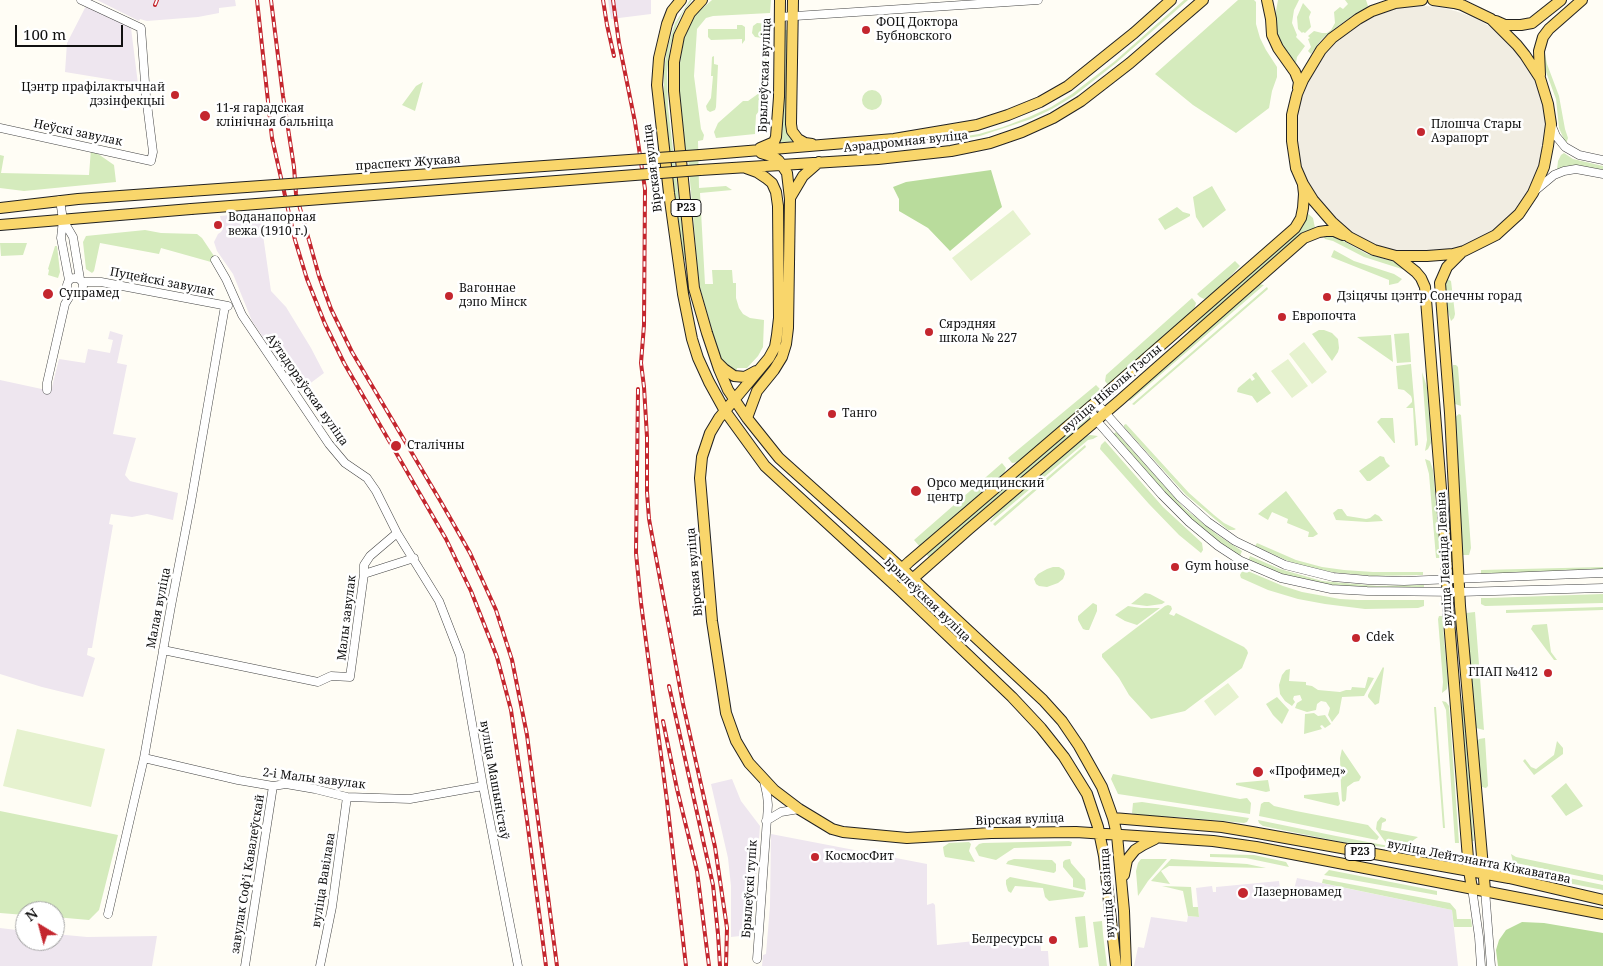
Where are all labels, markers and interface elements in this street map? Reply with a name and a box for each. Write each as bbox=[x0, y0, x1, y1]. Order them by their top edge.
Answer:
scale bar bbox=[18, 15, 125, 47]
place label: ФОЦ Доктора Бубновского bbox=[876, 16, 958, 44]
street label: Брылеўская вуліца bbox=[756, 17, 774, 133]
text: 100 m bbox=[23, 24, 66, 44]
marker: ФОЦ Доктора Бубновского bbox=[860, 24, 872, 36]
place label: Цэнтр прафілактычнай дэзінфекцыі bbox=[21, 81, 165, 109]
marker: Цэнтр прафілактычнай дэзінфекцыі bbox=[169, 89, 181, 101]
place label: 11-я гарадская клінічная бальніца bbox=[216, 102, 334, 130]
marker: 11-я гарадская клінічная бальніца bbox=[198, 109, 212, 123]
street label: Неўскі завулак bbox=[32, 117, 124, 149]
place label: Плошча Стары Аэрапорт bbox=[1431, 118, 1522, 146]
street label: Вірская вуліца bbox=[640, 123, 666, 213]
marker: Плошча Стары Аэрапорт bbox=[1415, 126, 1427, 138]
street label: Аэрадромная вуліца bbox=[843, 128, 969, 156]
street label: праспект Жукава bbox=[355, 152, 461, 174]
road number: Р23 bbox=[671, 200, 701, 217]
place label: Воданапорная вежа (1910 г.) bbox=[228, 211, 316, 239]
marker: Воданапорная вежа (1910 г.) bbox=[212, 219, 224, 231]
street label: Пуцейскі завулак bbox=[108, 265, 216, 299]
place label: Вагоннае дэпо Мінск bbox=[459, 282, 527, 310]
marker: Супрамед bbox=[41, 287, 55, 301]
place label: Супрамед bbox=[59, 287, 119, 301]
marker: Вагоннае дэпо Мінск bbox=[443, 290, 455, 302]
place label: Дзіцячы цэнтр Сонечны горад bbox=[1337, 290, 1522, 304]
marker: Дзіцячы цэнтр Сонечны горад bbox=[1321, 291, 1333, 303]
place label: Европочта bbox=[1292, 310, 1356, 324]
marker: Европочта bbox=[1276, 311, 1288, 323]
place label: Сярэдняя школа № 227 bbox=[939, 318, 1017, 346]
marker: Сярэдняя школа № 227 bbox=[923, 326, 935, 338]
street label: Аўтадораўская вуліца bbox=[263, 331, 351, 449]
street label: вуліца Ніколы Тэслы bbox=[1059, 342, 1165, 436]
place label: Танго bbox=[842, 407, 877, 421]
marker: Танго bbox=[826, 408, 838, 420]
marker: Сталічны bbox=[389, 439, 403, 453]
place label: Сталічны bbox=[407, 439, 465, 453]
place label: Орсо медицинский центр bbox=[927, 477, 1045, 505]
marker: Орсо медицинский центр bbox=[909, 484, 923, 498]
street label: вуліца Леаніда Левіна bbox=[1434, 491, 1456, 627]
street label: Вірская вуліца bbox=[684, 527, 706, 617]
street label: Брылеўская вуліца bbox=[881, 555, 973, 645]
place label: Gym house bbox=[1185, 560, 1249, 574]
marker: Gym house bbox=[1169, 561, 1181, 573]
street label: Малая вуліца bbox=[144, 566, 174, 650]
street label: Малы завулак bbox=[335, 574, 359, 662]
place label: Cdek bbox=[1366, 631, 1394, 645]
marker: Cdek bbox=[1350, 632, 1362, 644]
place label: ГПАП №412 bbox=[1468, 666, 1538, 680]
marker: ГПАП №412 bbox=[1542, 667, 1554, 679]
street label: вуліца Машыністаў bbox=[476, 719, 512, 841]
marker: «Профимед» bbox=[1251, 765, 1265, 779]
place label: «Профимед» bbox=[1269, 765, 1346, 779]
street label: 2-і Малы завулак bbox=[262, 766, 366, 792]
street label: завулак Софʼі Кавалеўскай bbox=[228, 793, 268, 955]
street label: Вірская вуліца bbox=[975, 811, 1065, 829]
street label: вуліца Вавілава bbox=[309, 831, 339, 929]
street label: вуліца Лейтэнанта Кіжаватава bbox=[1386, 837, 1572, 887]
street label: Брылеўскі тупік bbox=[739, 839, 761, 939]
road number: Р23 bbox=[1345, 844, 1375, 860]
street label: вуліца Казінца bbox=[1098, 847, 1118, 939]
place label: КосмосФит bbox=[825, 850, 894, 864]
marker: КосмосФит bbox=[809, 851, 821, 863]
marker: Лазерновамед bbox=[1236, 886, 1250, 900]
place label: Лазерновамед bbox=[1254, 886, 1342, 900]
north arrow bbox=[15, 901, 65, 951]
text: N bbox=[21, 904, 41, 925]
place label: Белресурсы bbox=[971, 933, 1043, 947]
marker: Белресурсы bbox=[1047, 934, 1059, 946]

